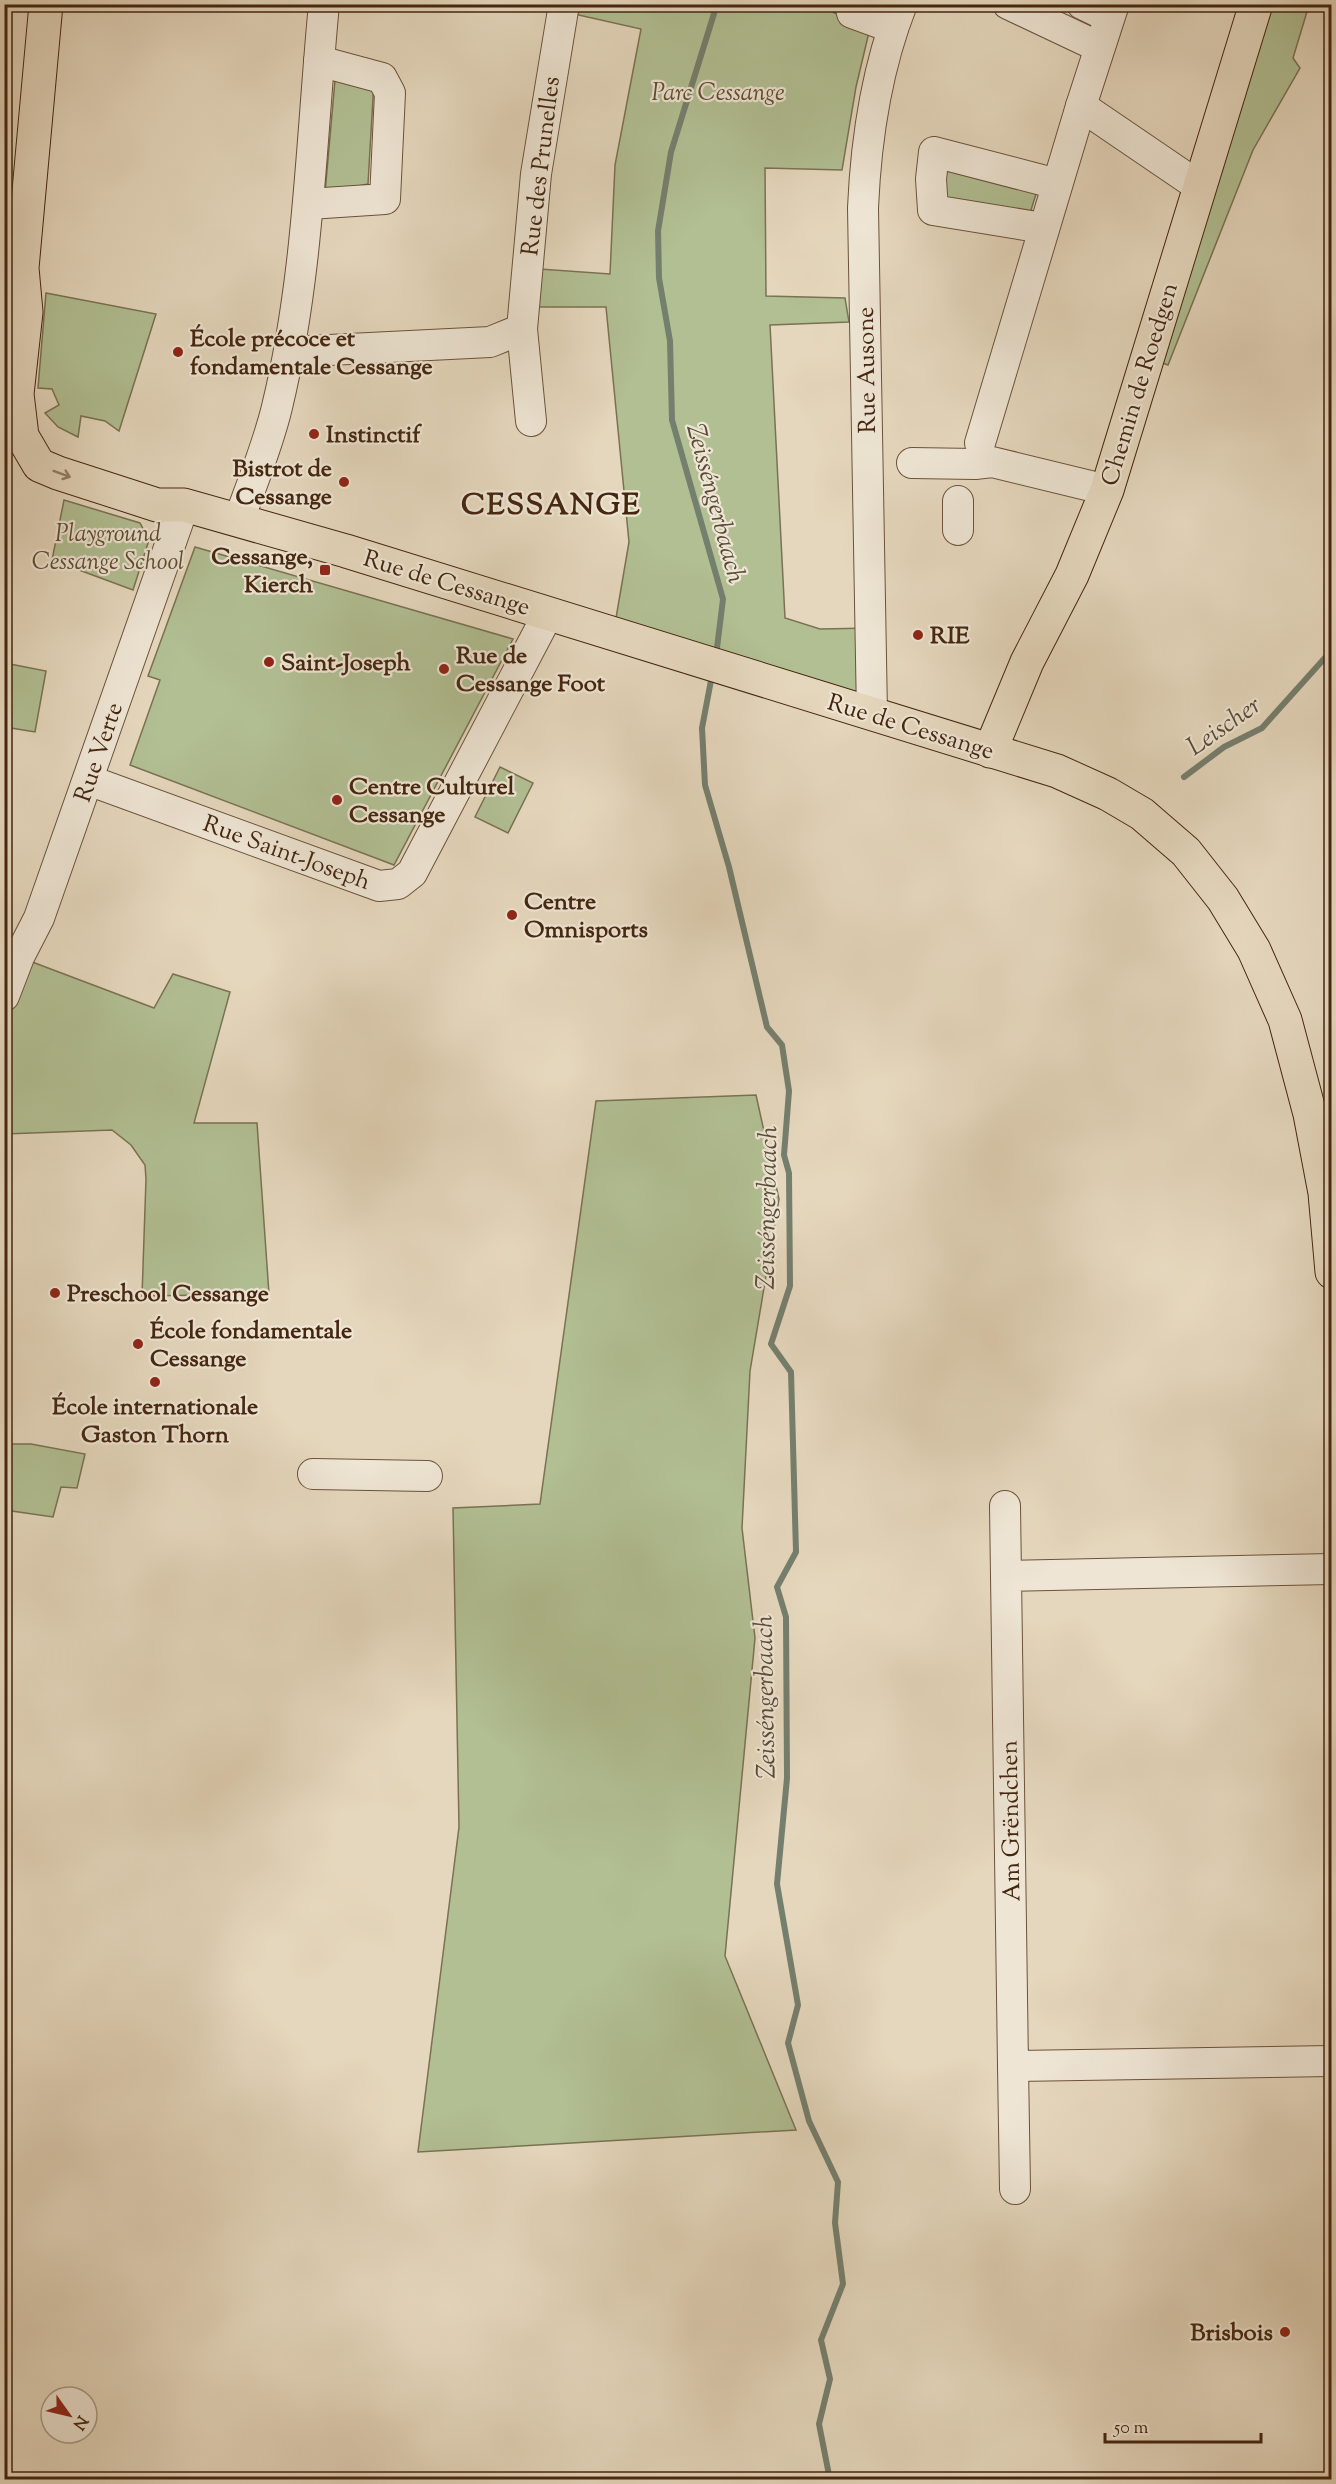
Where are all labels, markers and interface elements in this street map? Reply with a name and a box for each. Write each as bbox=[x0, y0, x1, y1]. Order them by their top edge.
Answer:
street label: Rue des Prunelles bbox=[514, 75, 570, 258]
park label: Parc Cessange bbox=[651, 77, 785, 111]
street label: Chemin de Roedgen bbox=[1094, 279, 1188, 490]
street label: Rue Ausone bbox=[850, 306, 886, 434]
place label: École précoce et fondamentale Cessange bbox=[190, 323, 433, 385]
marker: École précoce et fondamentale Cessange bbox=[171, 345, 185, 359]
place label: Instinctif bbox=[326, 419, 422, 453]
water label: Zeisséngerbaach bbox=[676, 420, 754, 588]
marker: Instinctif bbox=[307, 427, 321, 441]
place label: Bistrot de Cessange bbox=[233, 453, 332, 515]
one-way arrow bbox=[52, 470, 71, 481]
marker: Bistrot de Cessange bbox=[337, 475, 351, 489]
district label: CESSANGE bbox=[461, 485, 641, 528]
park label: Playground Cessange School bbox=[32, 518, 184, 580]
place label: Cessange, Kierch bbox=[211, 541, 314, 603]
street label: Rue de Cessange bbox=[359, 542, 534, 625]
marker: Cessange, Kierch bbox=[318, 563, 332, 577]
place label: RIE bbox=[930, 620, 970, 654]
marker: RIE bbox=[911, 628, 925, 642]
place label: Rue de Cessange Foot bbox=[456, 640, 606, 702]
place label: Saint-Joseph bbox=[281, 647, 411, 681]
marker: Saint-Joseph bbox=[262, 655, 276, 669]
marker: Rue de Cessange Foot bbox=[437, 662, 451, 676]
street label: Rue de Cessange bbox=[823, 686, 998, 769]
water label: Leischer bbox=[1180, 688, 1269, 766]
street label: Rue Verte bbox=[67, 698, 133, 807]
place label: Centre Culturel Cessange bbox=[349, 771, 515, 833]
marker: Centre Culturel Cessange bbox=[330, 793, 344, 807]
street label: Rue Saint-Joseph bbox=[198, 808, 375, 900]
place label: Centre Omnisports bbox=[524, 886, 648, 948]
marker: Centre Omnisports bbox=[505, 908, 519, 922]
water label: Zeisséngerbaach bbox=[749, 1125, 788, 1290]
place label: Preschool Cessange bbox=[67, 1278, 269, 1312]
marker: Preschool Cessange bbox=[48, 1286, 62, 1300]
place label: École fondamentale Cessange bbox=[150, 1315, 352, 1377]
marker: École fondamentale Cessange bbox=[131, 1337, 145, 1351]
marker: École internationale Gaston Thorn bbox=[148, 1375, 162, 1389]
place label: École internationale Gaston Thorn bbox=[52, 1391, 258, 1453]
water label: Zeisséngerbaach bbox=[747, 1614, 786, 1779]
street label: Am Grëndchen bbox=[994, 1740, 1030, 1902]
place label: Brisbois bbox=[1190, 2317, 1273, 2351]
marker: Brisbois bbox=[1278, 2325, 1292, 2339]
north arrow bbox=[39, 2385, 99, 2445]
scale bar bbox=[1105, 2406, 1261, 2444]
text: N bbox=[66, 2410, 92, 2434]
text: 50 m bbox=[1113, 2416, 1149, 2442]

